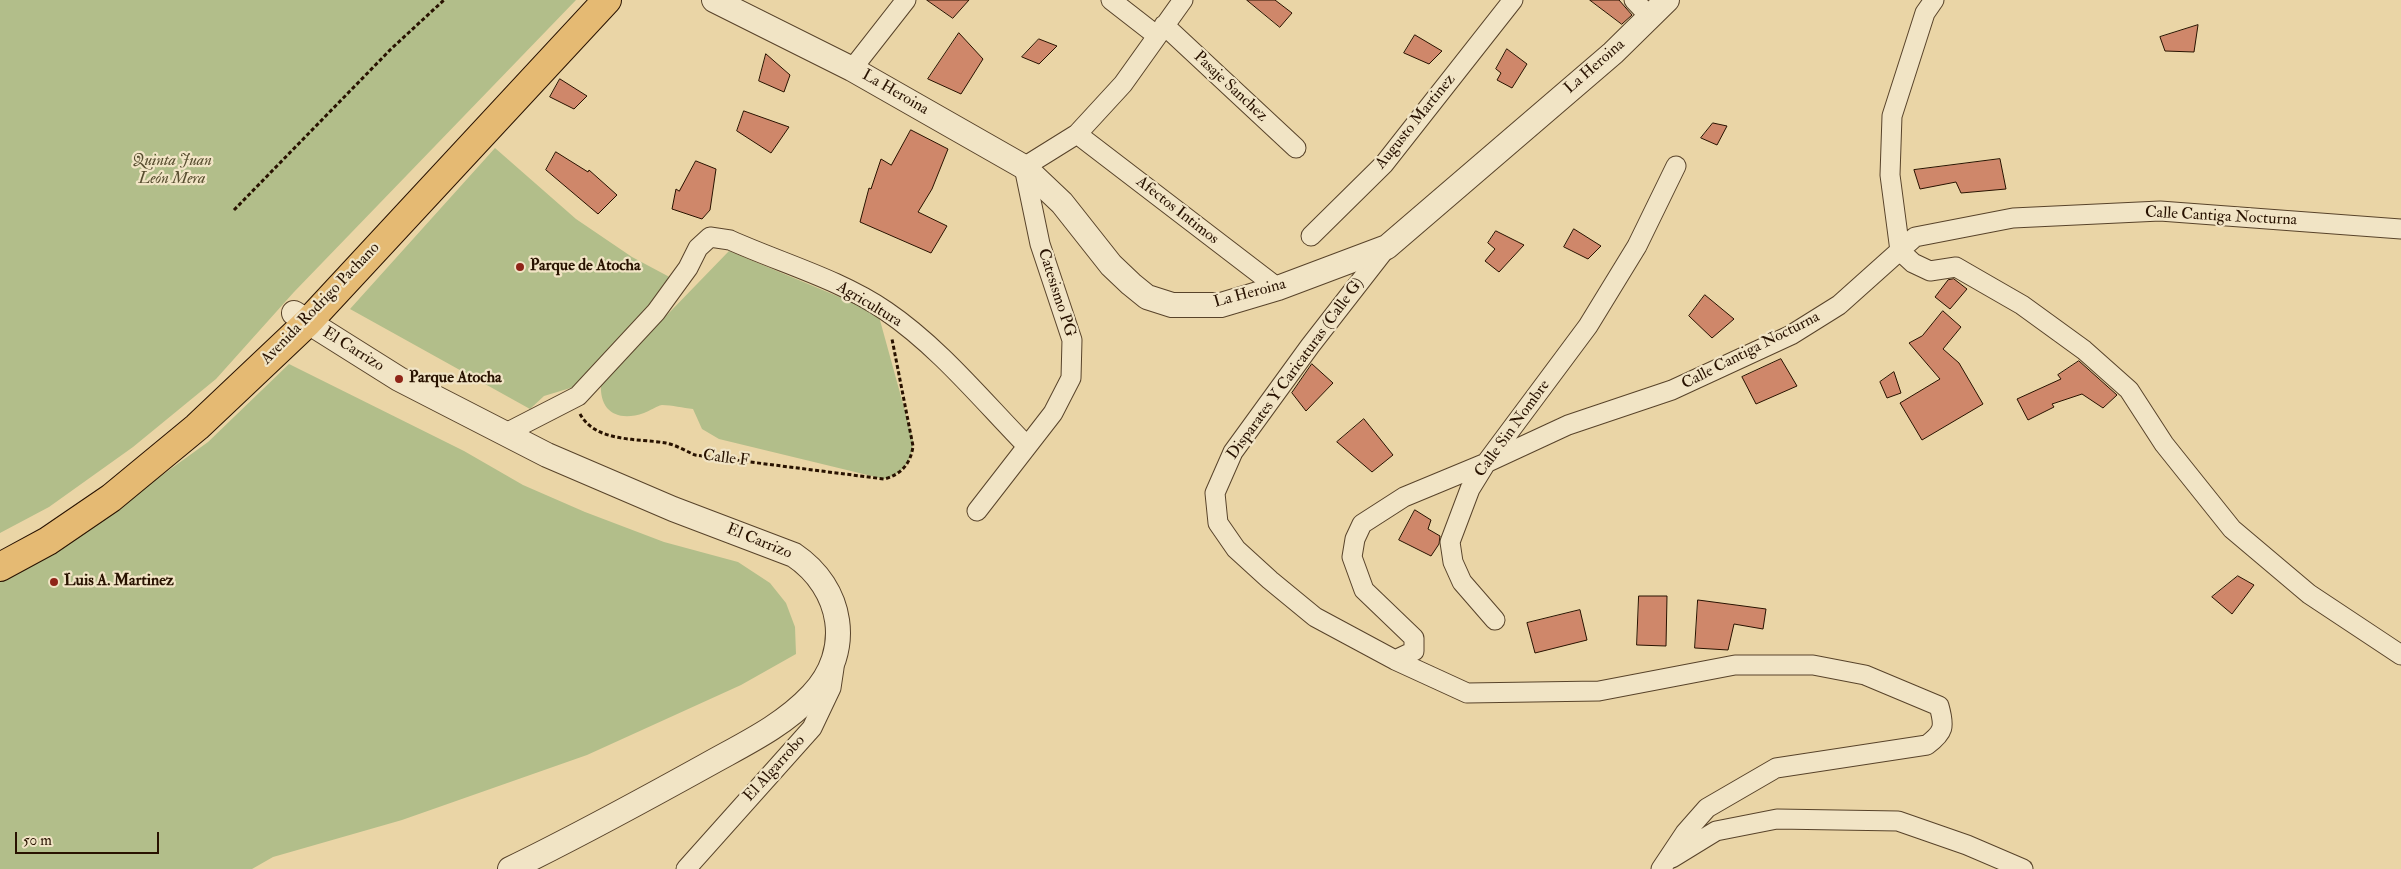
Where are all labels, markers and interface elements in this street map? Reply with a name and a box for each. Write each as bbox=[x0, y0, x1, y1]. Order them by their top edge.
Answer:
street label: La Heroina bbox=[1561, 36, 1629, 98]
street label: Pasaje Sanchez bbox=[1189, 48, 1271, 126]
street label: La Heroina bbox=[858, 66, 932, 120]
street label: Augusto Martinez bbox=[1372, 71, 1460, 173]
park label: Quinta Juan León Mera bbox=[132, 152, 212, 190]
street label: Afectos Intimos bbox=[1132, 173, 1222, 249]
street label: Calle Cantiga Nocturna bbox=[2144, 203, 2298, 231]
street label: Avenida Rodrigo Pachano bbox=[258, 239, 384, 369]
street label: Catesismo PG bbox=[1033, 246, 1079, 340]
place label: Parque de Atocha bbox=[530, 257, 641, 277]
marker: Parque de Atocha bbox=[514, 261, 526, 273]
street label: Disparates Y Caricaturas (Calle G) bbox=[1224, 274, 1368, 464]
street label: La Heroina bbox=[1212, 275, 1288, 313]
street label: Agricultura bbox=[833, 278, 905, 332]
street label: Calle Cantiga Nocturna bbox=[1679, 308, 1823, 394]
street label: El Carrizo bbox=[319, 324, 387, 376]
place label: Parque Atocha bbox=[409, 369, 502, 389]
marker: Parque Atocha bbox=[393, 373, 405, 385]
street label: Calle Sin Nombre bbox=[1471, 377, 1555, 481]
street label: Calle F bbox=[702, 447, 750, 471]
street label: El Carrizo bbox=[723, 520, 795, 564]
place label: Luis A. Martinez bbox=[64, 572, 174, 592]
marker: Luis A. Martinez bbox=[48, 576, 60, 588]
street label: El Algarrobo bbox=[740, 732, 810, 806]
scale bar bbox=[18, 822, 161, 854]
text: 50 m bbox=[23, 831, 52, 850]

